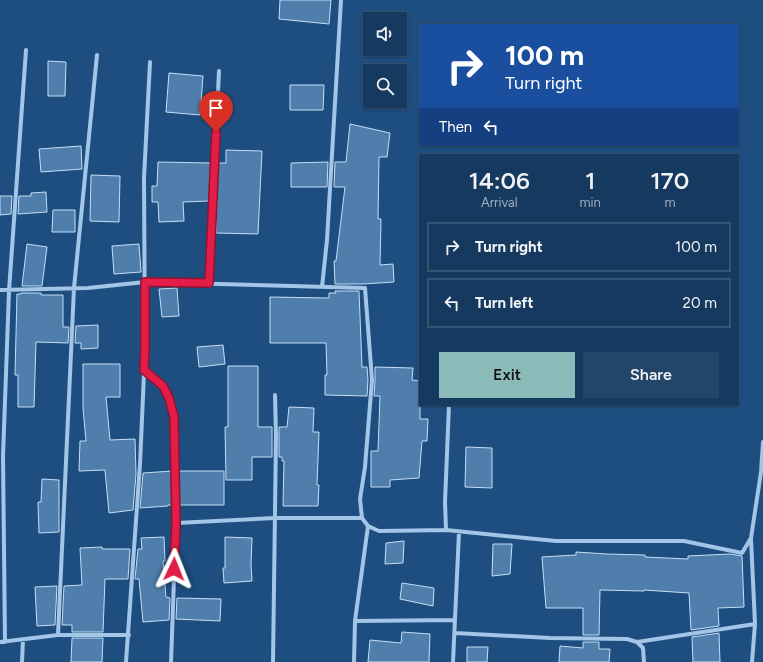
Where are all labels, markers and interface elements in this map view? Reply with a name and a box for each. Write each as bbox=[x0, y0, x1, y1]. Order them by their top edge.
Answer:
map controls bbox=[363, 12, 407, 108]
button: sound bbox=[363, 12, 407, 56]
text: 100 m bbox=[505, 38, 584, 72]
icon: right bbox=[439, 40, 491, 92]
button: search bbox=[363, 64, 407, 108]
text: Turn right bbox=[505, 72, 582, 94]
pin bbox=[199, 91, 233, 132]
icon: arrive bbox=[205, 97, 227, 119]
icon: left bbox=[480, 116, 502, 138]
text: Then bbox=[439, 118, 472, 136]
text: 14:06 bbox=[469, 166, 530, 195]
text: 1 bbox=[585, 166, 595, 195]
text: 170 bbox=[651, 166, 689, 195]
text: Arrival bbox=[481, 195, 518, 210]
text: min bbox=[580, 195, 601, 210]
text: m bbox=[664, 195, 675, 210]
icon: right bbox=[441, 236, 463, 258]
text: Turn right bbox=[475, 238, 543, 256]
text: 100 m bbox=[675, 238, 717, 256]
icon: left bbox=[441, 292, 463, 314]
text: Turn left bbox=[475, 294, 533, 312]
text: 20 m bbox=[683, 294, 717, 312]
button: Exit bbox=[439, 352, 575, 398]
button: Share bbox=[583, 352, 719, 398]
position arrow bbox=[153, 548, 195, 590]

